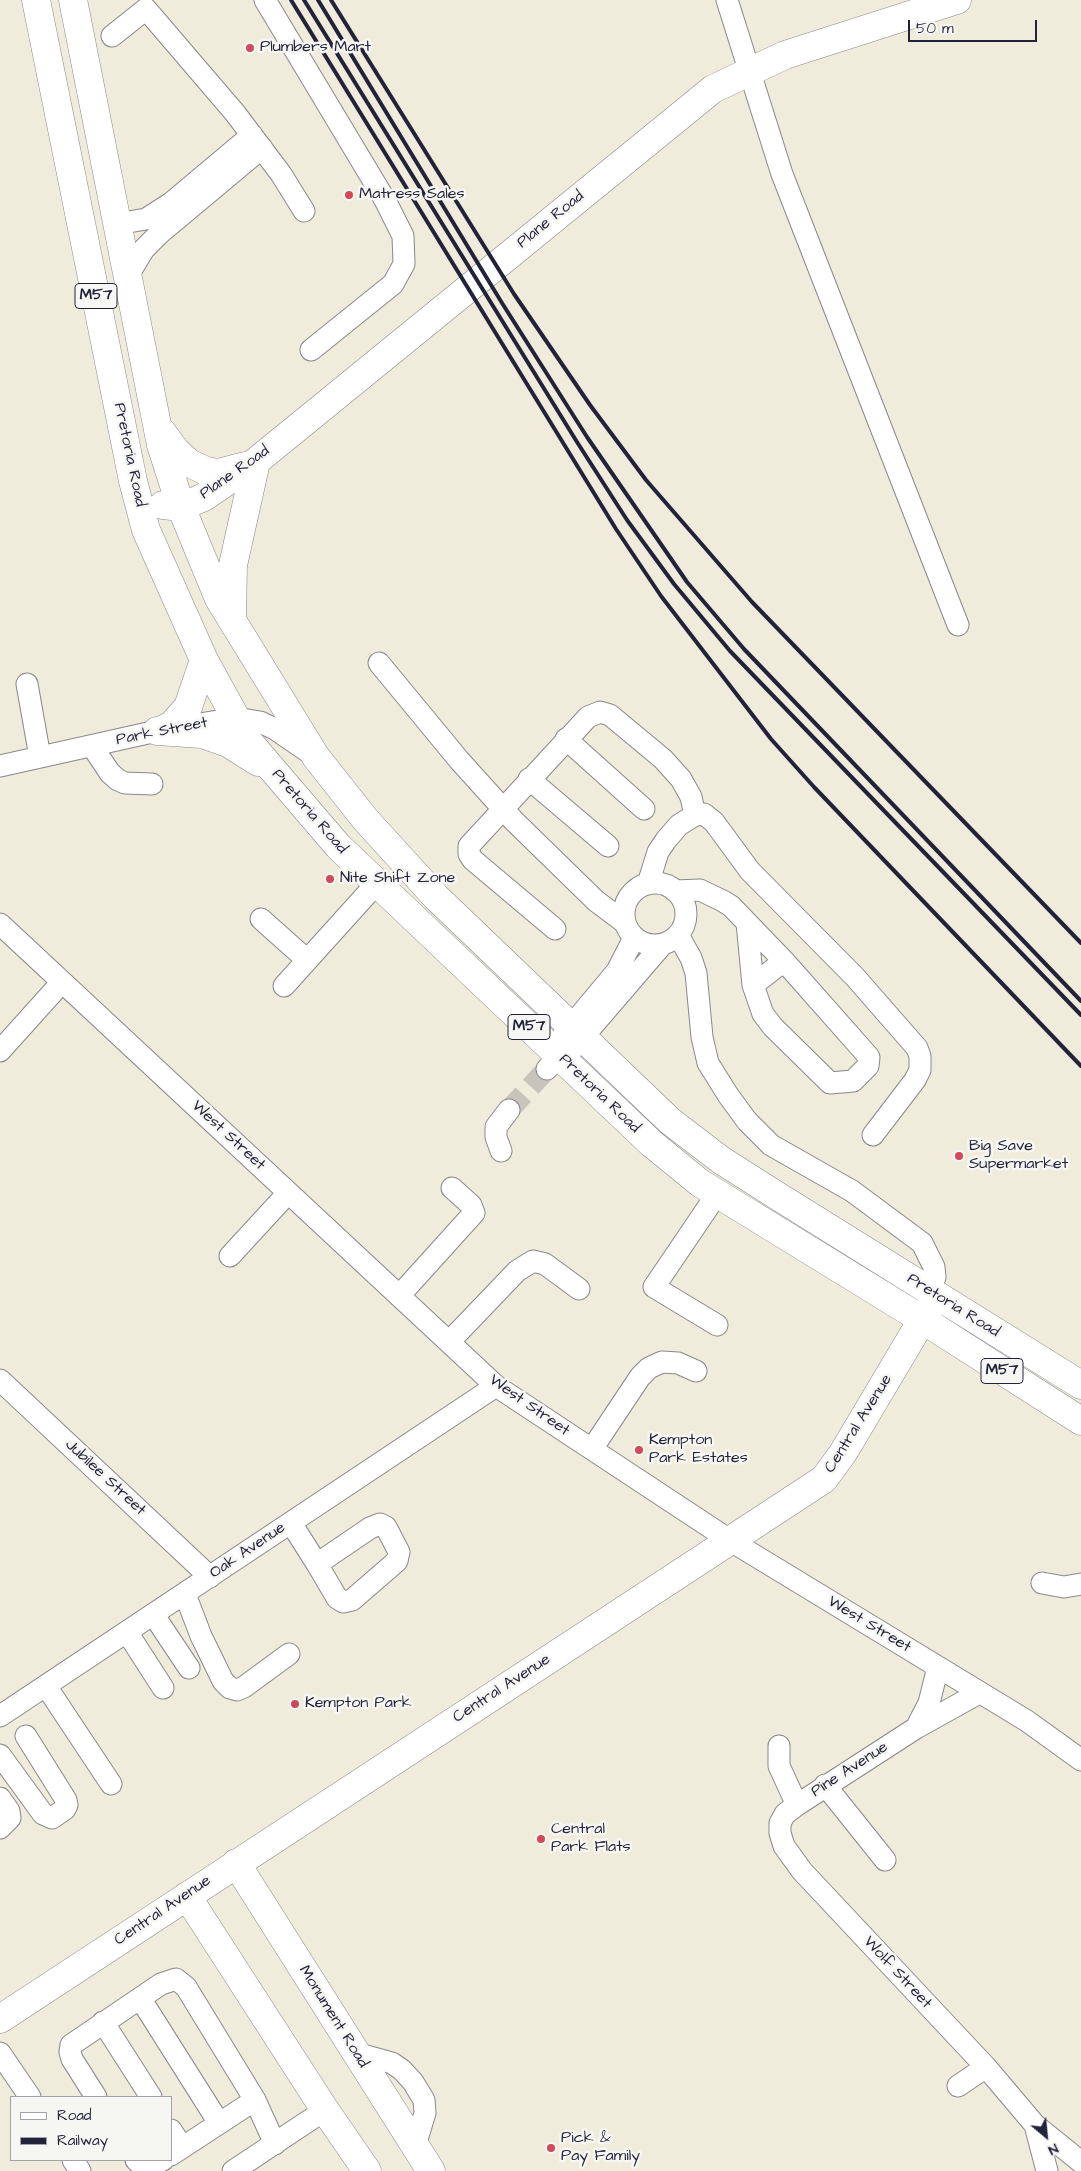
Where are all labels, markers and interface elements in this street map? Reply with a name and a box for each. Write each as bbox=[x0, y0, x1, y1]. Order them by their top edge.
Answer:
scale bar bbox=[911, 10, 1040, 42]
text: 50 m bbox=[916, 18, 954, 39]
place label: Plumbers Mart bbox=[260, 38, 371, 58]
marker: Plumbers Mart bbox=[244, 42, 256, 54]
place label: Matress Sales bbox=[359, 185, 464, 205]
street label: Plane Road bbox=[514, 187, 588, 253]
marker: Matress Sales bbox=[343, 189, 355, 201]
road number: M57 bbox=[75, 284, 117, 308]
street label: Pretoria Road bbox=[109, 401, 149, 509]
street label: Plane Road bbox=[196, 442, 274, 504]
street label: Park Street bbox=[115, 714, 209, 750]
street label: Pretoria Road bbox=[267, 766, 351, 858]
place label: Nite Shift Zone bbox=[340, 869, 455, 889]
marker: Nite Shift Zone bbox=[324, 873, 336, 885]
road number: M57 bbox=[508, 1014, 550, 1040]
street label: Pretoria Road bbox=[554, 1050, 644, 1138]
street label: West Street bbox=[187, 1097, 269, 1175]
place label: Big Save Supermarket bbox=[969, 1137, 1068, 1175]
marker: Big Save Supermarket bbox=[953, 1150, 965, 1162]
street label: Pretoria Road bbox=[903, 1270, 1003, 1342]
road number: M57 bbox=[981, 1358, 1023, 1384]
street label: West Street bbox=[485, 1371, 573, 1441]
street label: Central Avenue bbox=[821, 1371, 897, 1477]
place label: Kempton Park Estates bbox=[649, 1431, 748, 1469]
street label: Jubilee Street bbox=[61, 1436, 149, 1520]
marker: Kempton Park Estates bbox=[633, 1444, 645, 1456]
street label: Oak Avenue bbox=[207, 1519, 289, 1583]
street label: West Street bbox=[824, 1593, 914, 1657]
street label: Central Avenue bbox=[450, 1650, 554, 1728]
place label: Kempton Park bbox=[305, 1694, 412, 1714]
marker: Kempton Park bbox=[289, 1698, 301, 1710]
street label: Pine Avenue bbox=[808, 1738, 892, 1802]
place label: Central Park Flats bbox=[551, 1820, 631, 1858]
marker: Central Park Flats bbox=[535, 1833, 547, 1845]
street label: Central Avenue bbox=[111, 1872, 215, 1950]
street label: Wolf Street bbox=[859, 1933, 935, 2013]
street label: Monument Road bbox=[294, 1962, 372, 2072]
legend bbox=[10, 2096, 172, 2161]
text: Road bbox=[57, 2105, 91, 2126]
north arrow bbox=[1021, 2111, 1071, 2161]
place label: Pick & Pay Family bbox=[561, 2129, 640, 2167]
text: Railway bbox=[57, 2130, 108, 2151]
text: N bbox=[1044, 2138, 1062, 2160]
marker: Pick & Pay Family bbox=[545, 2142, 557, 2154]

